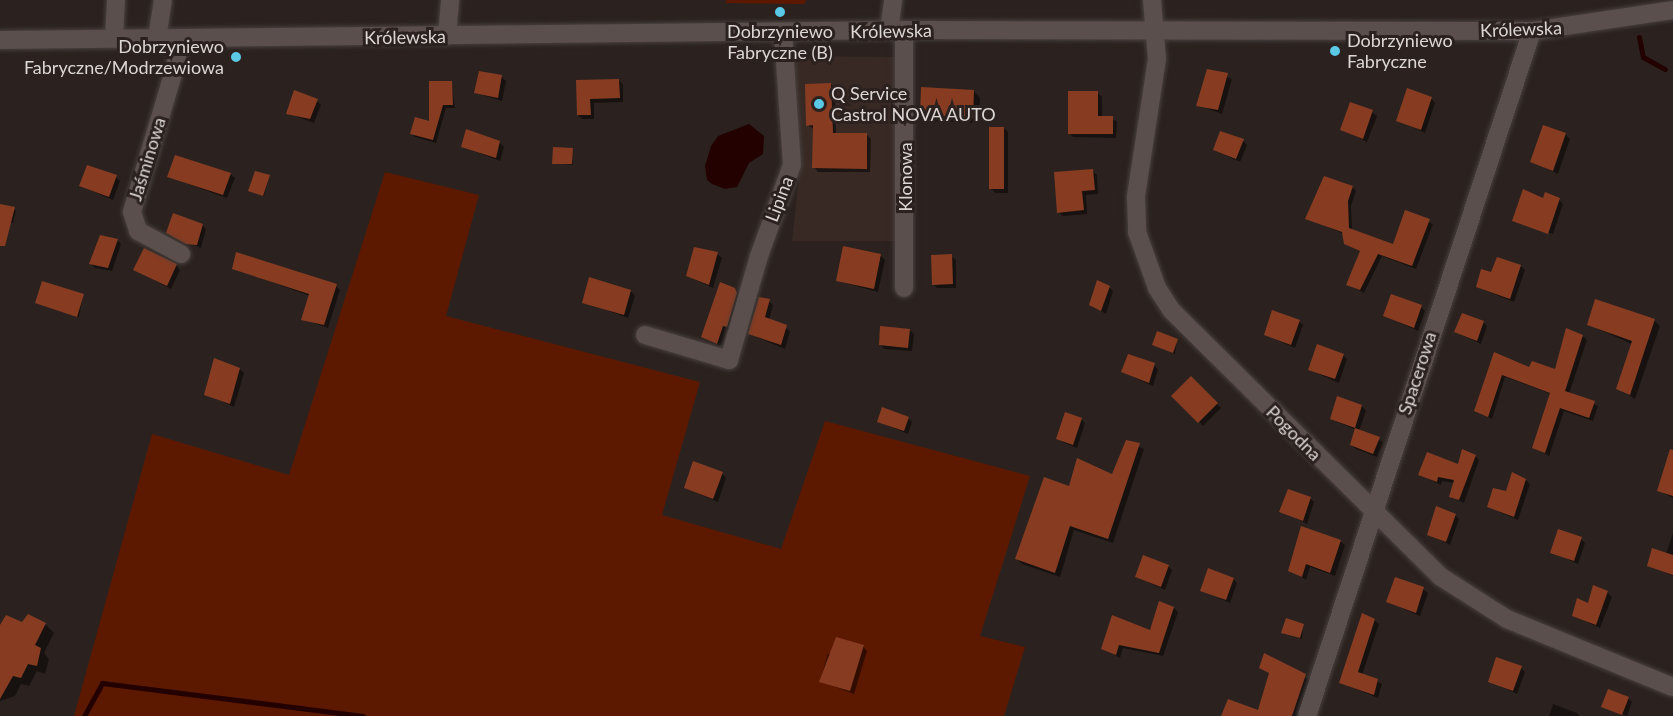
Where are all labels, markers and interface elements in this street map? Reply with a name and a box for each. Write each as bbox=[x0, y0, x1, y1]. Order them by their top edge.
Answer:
marker: Dobrzyniewo Fabryczne (B) bbox=[773, 5, 787, 19]
street label: Królewska bbox=[1480, 17, 1562, 41]
street label: Królewska bbox=[850, 19, 932, 43]
place label: Dobrzyniewo Fabryczne (B) bbox=[727, 21, 833, 63]
street label: Królewska bbox=[364, 25, 446, 49]
place label: Dobrzyniewo Fabryczne bbox=[1347, 30, 1453, 72]
place label: Dobrzyniewo Fabryczne/Modrzewiowa bbox=[24, 36, 224, 78]
marker: Dobrzyniewo Fabryczne bbox=[1328, 44, 1342, 58]
marker: Dobrzyniewo Fabryczne/Modrzewiowa bbox=[229, 50, 243, 64]
place label: Q Service Castrol NOVA AUTO bbox=[831, 83, 997, 125]
marker: Q Service Castrol NOVA AUTO bbox=[812, 97, 826, 111]
street label: Jaśminowa bbox=[124, 115, 170, 203]
street label: Klonowa bbox=[894, 142, 916, 212]
street label: Lipina bbox=[761, 173, 797, 225]
street label: Spacerowa bbox=[1393, 329, 1441, 417]
street label: Pogodna bbox=[1262, 401, 1326, 465]

